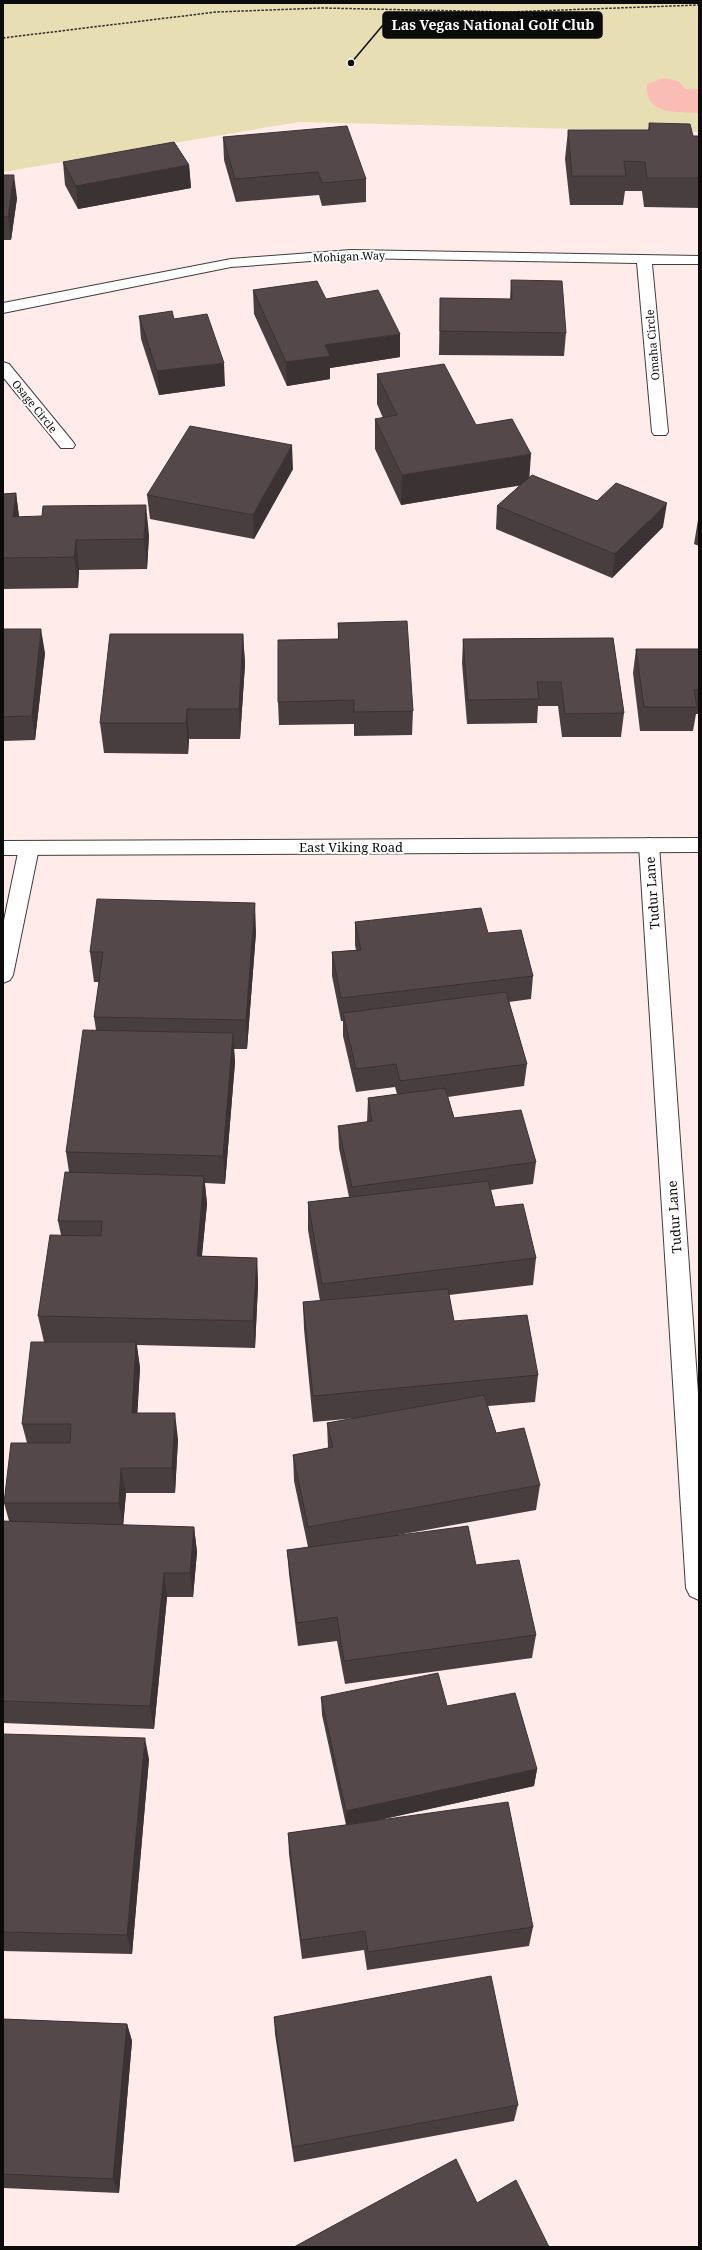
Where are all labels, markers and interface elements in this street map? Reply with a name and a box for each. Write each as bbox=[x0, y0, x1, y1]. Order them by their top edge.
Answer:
callout: Las Vegas National Golf Club bbox=[383, 12, 602, 38]
text: Las Vegas National Golf Club bbox=[392, 15, 594, 34]
street label: Mohigan Way bbox=[313, 247, 386, 265]
street label: Omaha Circle bbox=[641, 309, 663, 381]
street label: Osage Circle bbox=[9, 376, 61, 436]
street label: East Viking Road bbox=[299, 838, 403, 856]
street label: Tudur Lane bbox=[640, 856, 664, 930]
street label: Tudur Lane bbox=[662, 1180, 686, 1254]

